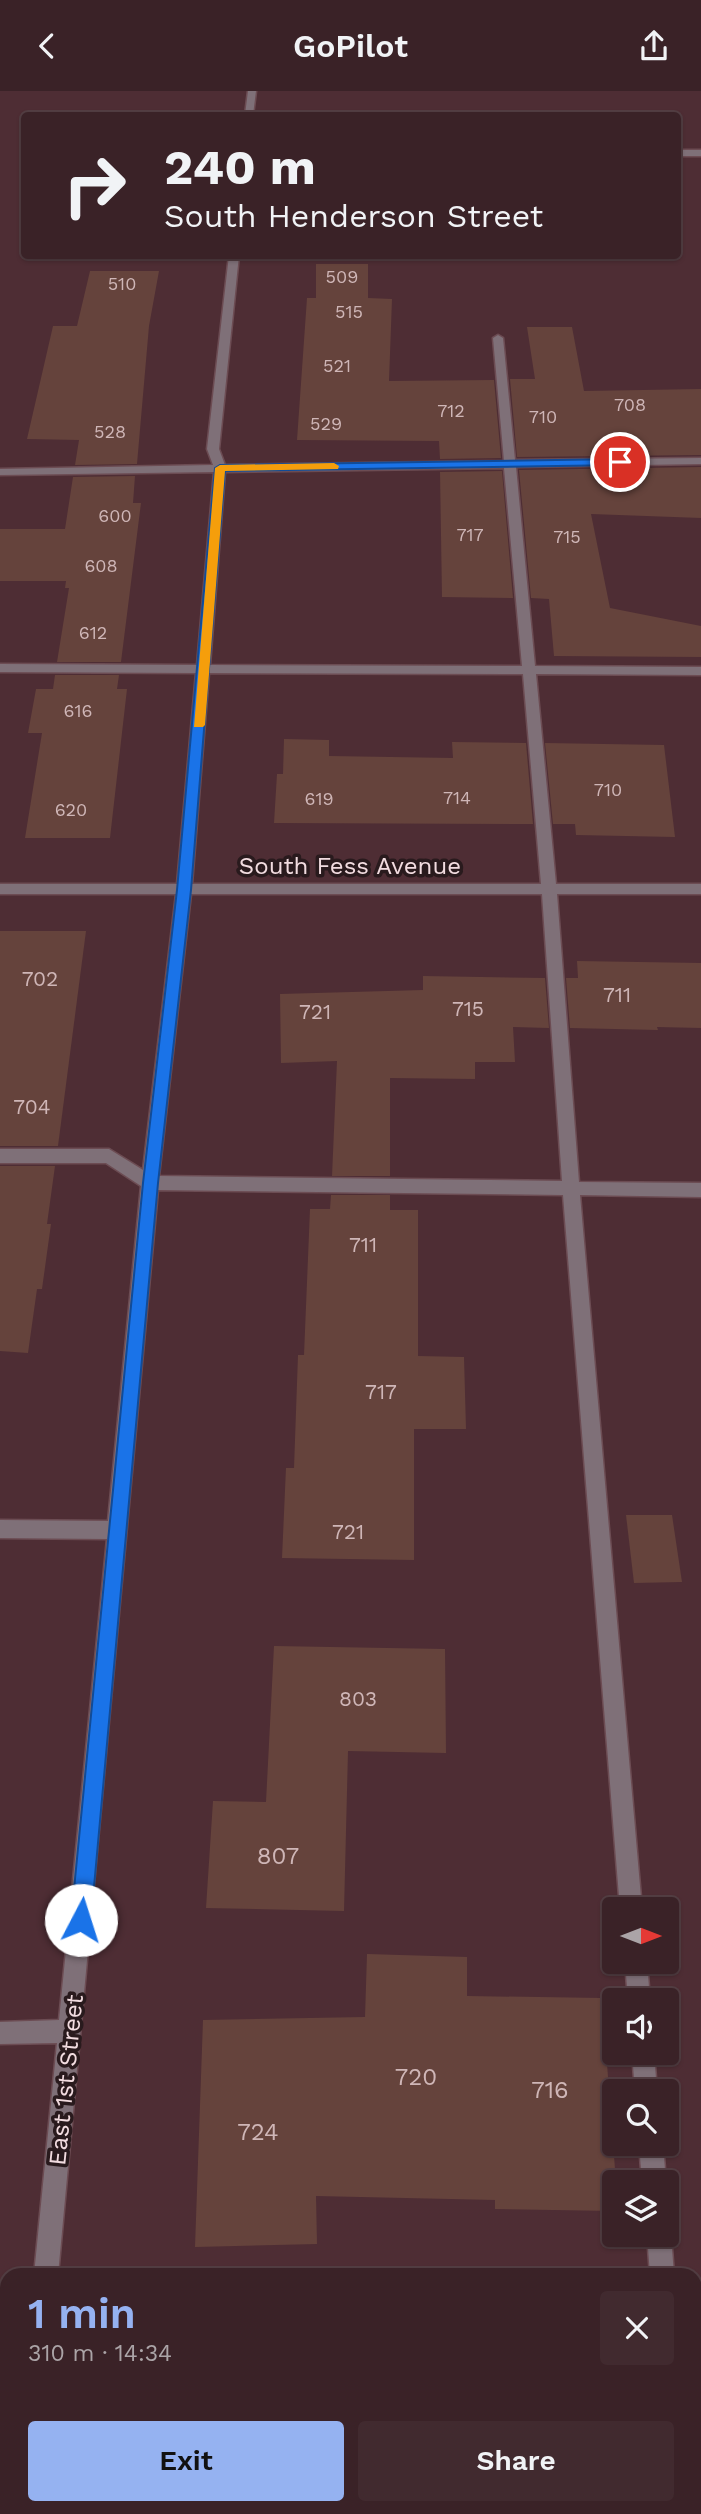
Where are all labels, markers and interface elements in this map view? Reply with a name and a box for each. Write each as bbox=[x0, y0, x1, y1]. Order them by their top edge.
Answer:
icon: back bbox=[28, 27, 66, 65]
text: GoPilot bbox=[293, 27, 408, 65]
icon: share bbox=[635, 27, 673, 65]
text: 240 m bbox=[164, 138, 316, 196]
icon: right bbox=[49, 140, 140, 231]
text: South Henderson Street bbox=[164, 197, 543, 235]
house number: 509 bbox=[326, 266, 358, 287]
house number: 510 bbox=[108, 273, 136, 294]
house number: 515 bbox=[335, 301, 363, 322]
house number: 521 bbox=[323, 355, 351, 376]
house number: 708 bbox=[614, 394, 646, 415]
house number: 712 bbox=[437, 400, 465, 421]
house number: 710 bbox=[529, 406, 557, 427]
house number: 529 bbox=[310, 413, 342, 434]
house number: 528 bbox=[94, 421, 126, 442]
pin bbox=[590, 432, 650, 492]
icon: arrive bbox=[601, 443, 639, 481]
house number: 600 bbox=[98, 505, 132, 526]
house number: 717 bbox=[456, 524, 484, 545]
house number: 715 bbox=[553, 526, 581, 547]
house number: 608 bbox=[84, 555, 118, 576]
house number: 612 bbox=[79, 622, 107, 643]
house number: 616 bbox=[64, 700, 92, 721]
house number: 710 bbox=[594, 779, 622, 800]
house number: 714 bbox=[443, 787, 471, 808]
house number: 619 bbox=[304, 788, 334, 809]
house number: 620 bbox=[55, 799, 87, 820]
street label: South Fess Avenue bbox=[239, 852, 461, 880]
house number: 702 bbox=[22, 966, 58, 991]
house number: 711 bbox=[603, 982, 631, 1007]
house number: 715 bbox=[452, 996, 484, 1021]
house number: 721 bbox=[299, 999, 331, 1024]
house number: 704 bbox=[13, 1094, 51, 1119]
house number: 711 bbox=[349, 1232, 377, 1257]
house number: 717 bbox=[365, 1379, 397, 1404]
house number: 721 bbox=[332, 1519, 364, 1544]
house number: 803 bbox=[339, 1686, 377, 1711]
house number: 807 bbox=[257, 1842, 299, 1870]
position arrow bbox=[44, 1883, 118, 1957]
north arrow bbox=[602, 1897, 679, 1974]
map controls bbox=[602, 1897, 679, 2247]
button: sound bbox=[602, 1988, 679, 2065]
street label: East 1st Street bbox=[43, 1993, 89, 2167]
house number: 720 bbox=[395, 2063, 437, 2091]
house number: 716 bbox=[531, 2076, 569, 2104]
button: search bbox=[602, 2079, 679, 2156]
house number: 724 bbox=[237, 2118, 279, 2146]
button: layers bbox=[602, 2170, 679, 2247]
text: 1 min bbox=[28, 2289, 136, 2338]
button: close bbox=[600, 2291, 674, 2365]
text: 310 m · 14:34 bbox=[28, 2340, 172, 2367]
button: Exit bbox=[28, 2421, 344, 2501]
button: Share bbox=[358, 2421, 674, 2501]

